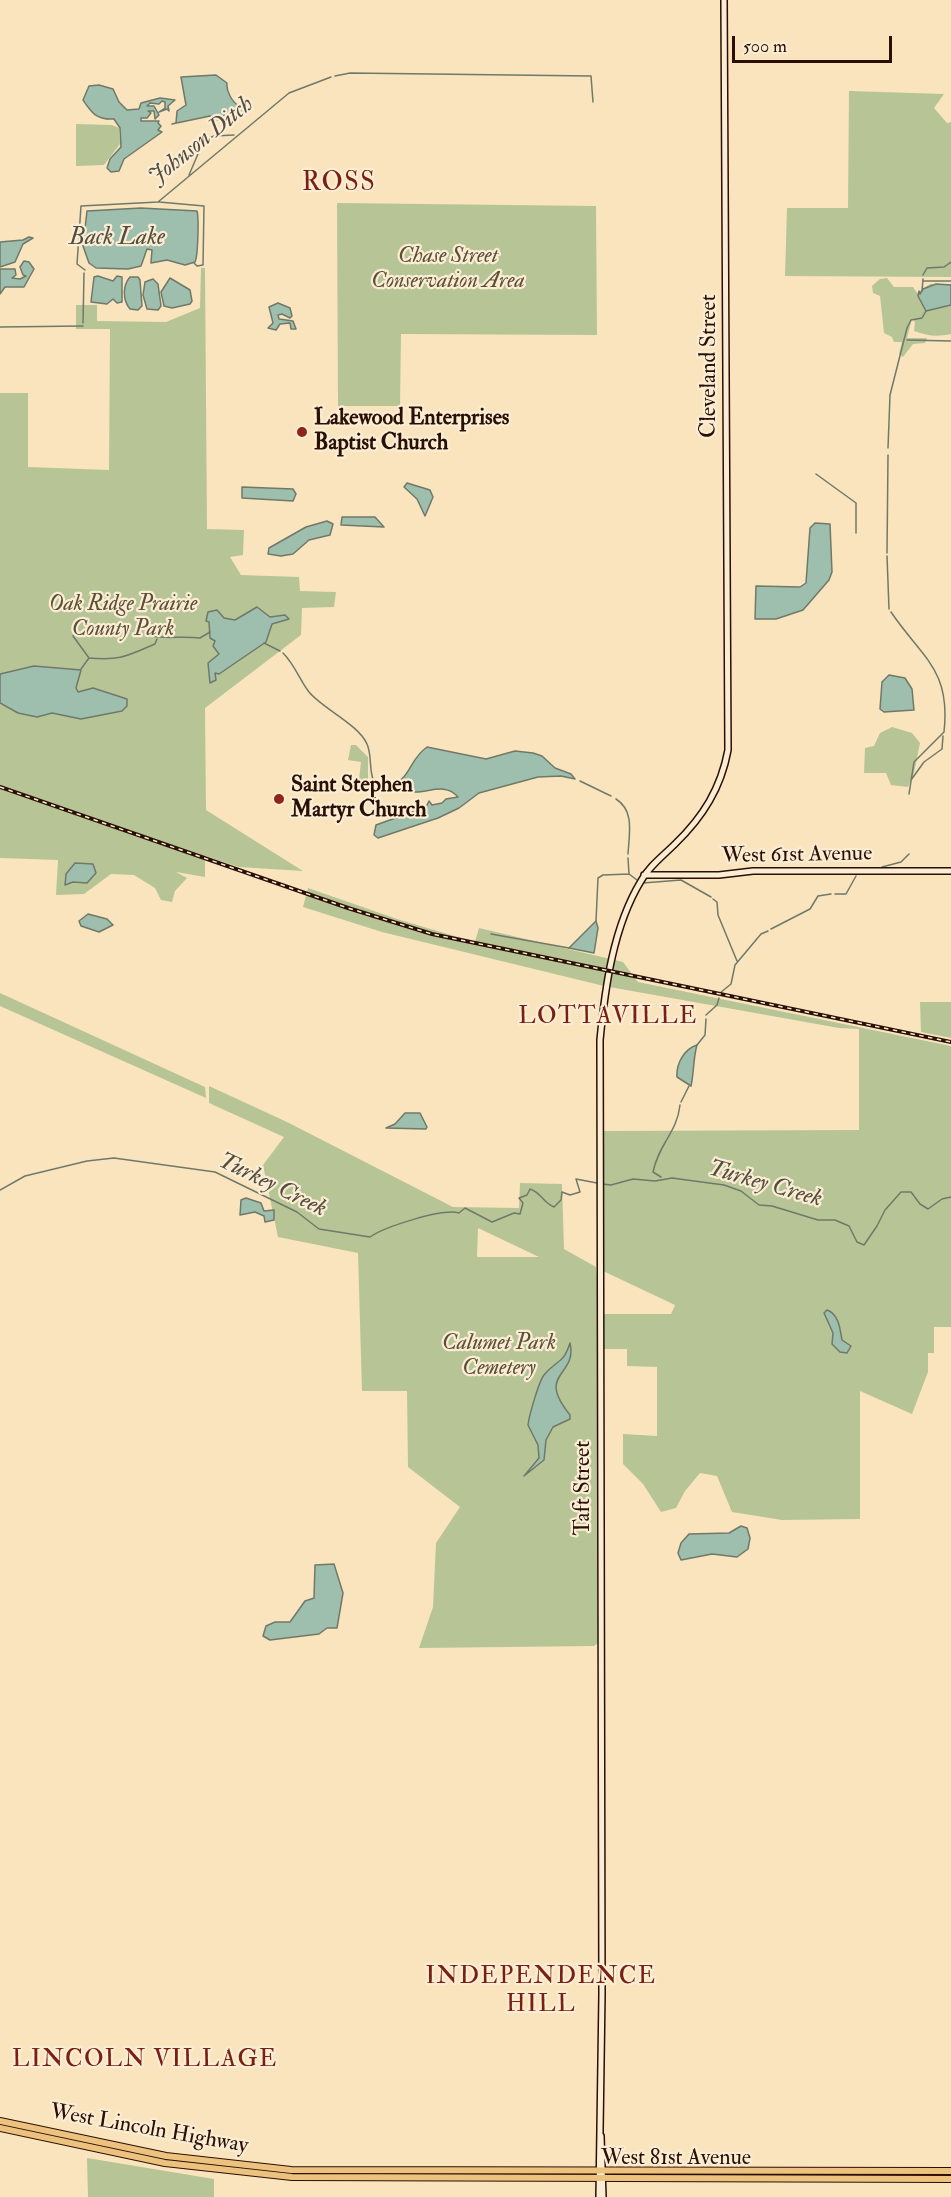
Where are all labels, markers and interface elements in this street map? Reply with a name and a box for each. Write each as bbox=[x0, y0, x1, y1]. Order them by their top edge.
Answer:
scale bar bbox=[735, 24, 896, 62]
text: 500 m bbox=[743, 35, 787, 58]
water label: Johnson Ditch bbox=[144, 91, 260, 193]
district label: ROSS bbox=[302, 168, 376, 200]
water label: Back Lake bbox=[69, 225, 165, 253]
park label: Chase Street Conservation Area bbox=[371, 244, 525, 296]
street label: Cleveland Street bbox=[697, 294, 723, 438]
place label: Lakewood Enterprises Baptist Church bbox=[314, 406, 509, 458]
marker: Lakewood Enterprises Baptist Church bbox=[295, 425, 309, 439]
park label: Oak Ridge Prairie County Park bbox=[49, 592, 197, 644]
place label: Saint Stephen Martyr Church bbox=[291, 773, 426, 824]
marker: Saint Stephen Martyr Church bbox=[272, 792, 286, 806]
street label: West 61st Avenue bbox=[721, 841, 873, 871]
district label: LOTTAVILLE bbox=[518, 1004, 698, 1032]
water label: Turkey Creek bbox=[213, 1147, 331, 1225]
water label: Turkey Creek bbox=[705, 1155, 825, 1215]
park label: Calumet Park Cemetery bbox=[442, 1331, 556, 1382]
street label: Taft Street bbox=[571, 1441, 597, 1535]
district label: INDEPENDENCE HILL bbox=[425, 1964, 657, 2020]
district label: LINCOLN VILLAGE bbox=[12, 2047, 278, 2075]
street label: West Lincoln Highway bbox=[48, 2100, 250, 2160]
street label: West 81st Avenue bbox=[601, 2146, 751, 2172]

